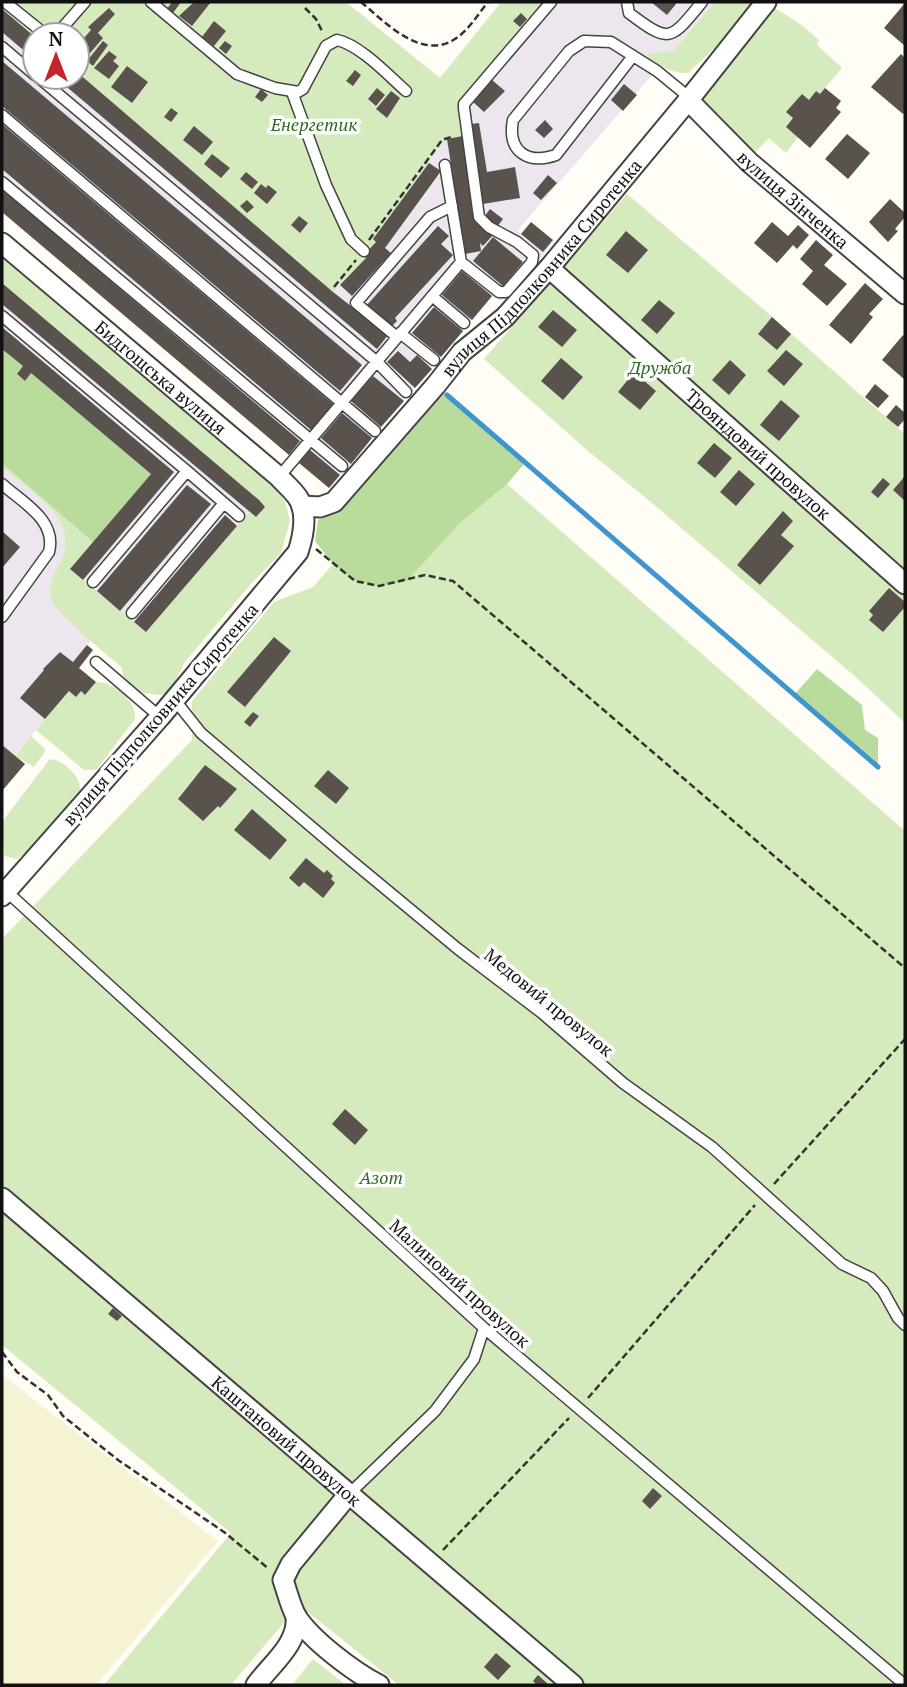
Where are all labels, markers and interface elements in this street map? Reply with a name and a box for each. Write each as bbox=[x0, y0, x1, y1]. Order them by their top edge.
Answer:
north arrow bbox=[21, 21, 91, 91]
text: N bbox=[49, 26, 64, 51]
park label: Енергетик bbox=[270, 112, 357, 136]
street label: вулиця Зінченка bbox=[732, 145, 854, 254]
street label: вулиця Підполковника Сиротенка bbox=[435, 154, 647, 381]
street label: Бидгощська вулиця bbox=[90, 315, 232, 440]
park label: Дружба bbox=[627, 355, 691, 379]
street label: Трояндовий провулок bbox=[681, 383, 836, 525]
street label: вулиця Підполковника Сиротенка bbox=[57, 598, 263, 830]
street label: Медовий провулок bbox=[480, 943, 619, 1062]
park label: Азот bbox=[358, 1165, 403, 1189]
street label: Малиновий провулок bbox=[385, 1213, 536, 1353]
street label: Каштановий провулок bbox=[207, 1370, 367, 1512]

